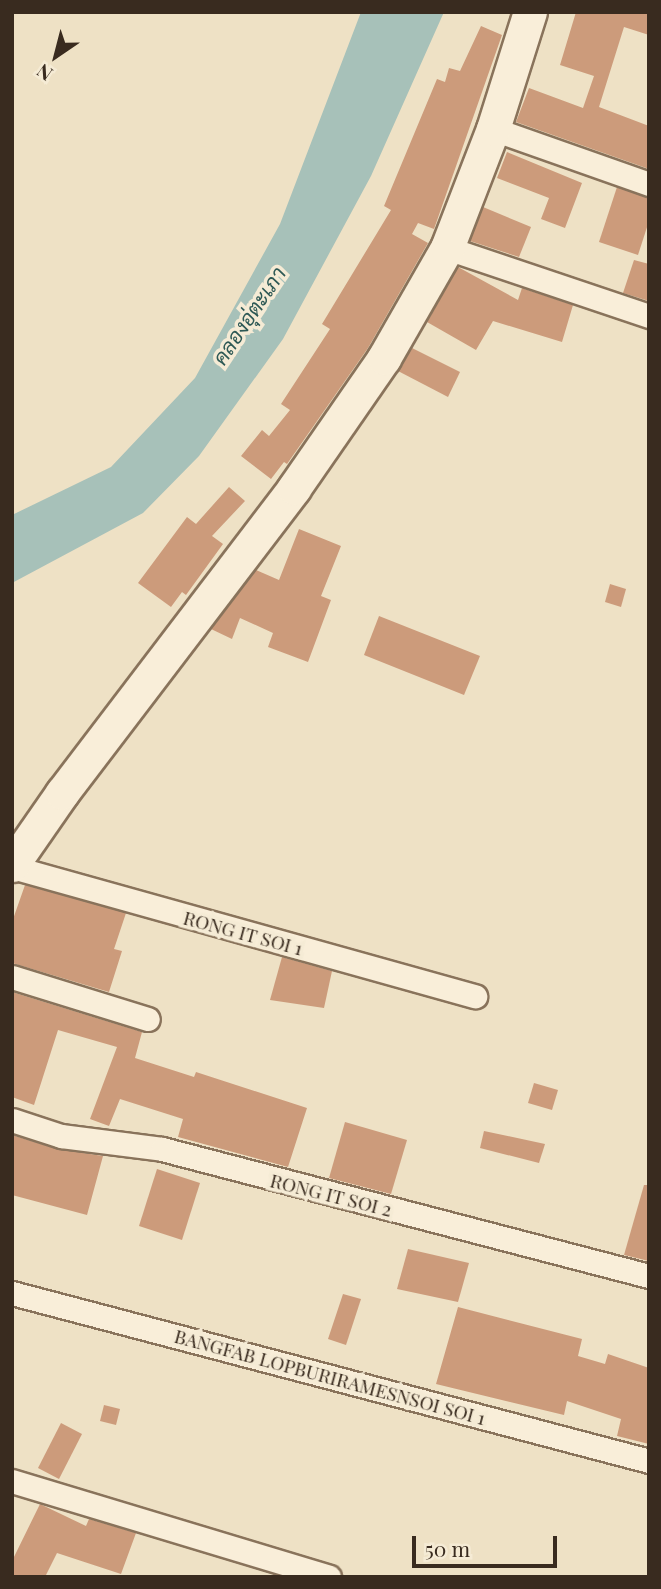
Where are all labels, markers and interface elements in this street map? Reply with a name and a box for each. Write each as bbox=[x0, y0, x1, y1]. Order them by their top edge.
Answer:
north arrow bbox=[21, 21, 91, 91]
text: N bbox=[31, 59, 57, 88]
water label: คลองอุ่ตะเภา bbox=[206, 261, 290, 369]
street label: RONG IT SOI 1 bbox=[181, 906, 305, 960]
street label: RONG IT SOI 2 bbox=[268, 1169, 394, 1221]
street label: BANGFAB LOPBURIRAMESNSOI SOI 1 bbox=[172, 1324, 488, 1430]
scale bar bbox=[416, 1522, 561, 1566]
text: 50 m bbox=[425, 1534, 470, 1562]

